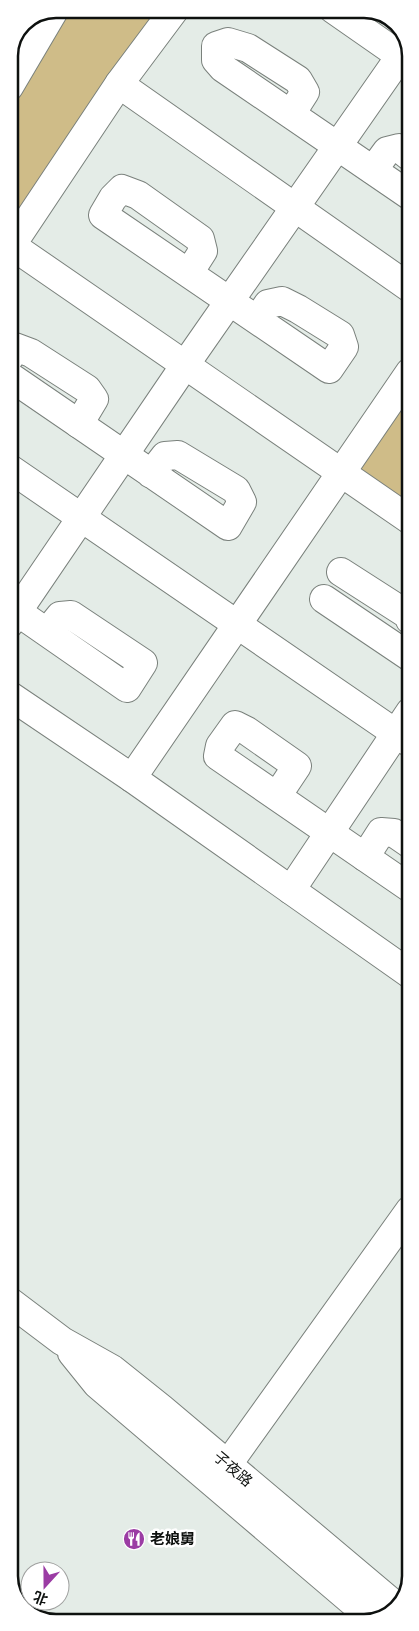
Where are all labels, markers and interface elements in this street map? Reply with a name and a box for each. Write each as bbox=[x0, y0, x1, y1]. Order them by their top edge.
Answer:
street label: 子夜路 bbox=[209, 1447, 257, 1492]
restaurant icon: 老娘舅 bbox=[122, 1527, 146, 1551]
place label: 老娘舅 bbox=[150, 1529, 195, 1550]
north arrow bbox=[20, 1561, 70, 1611]
text: 北 bbox=[31, 1585, 51, 1609]

